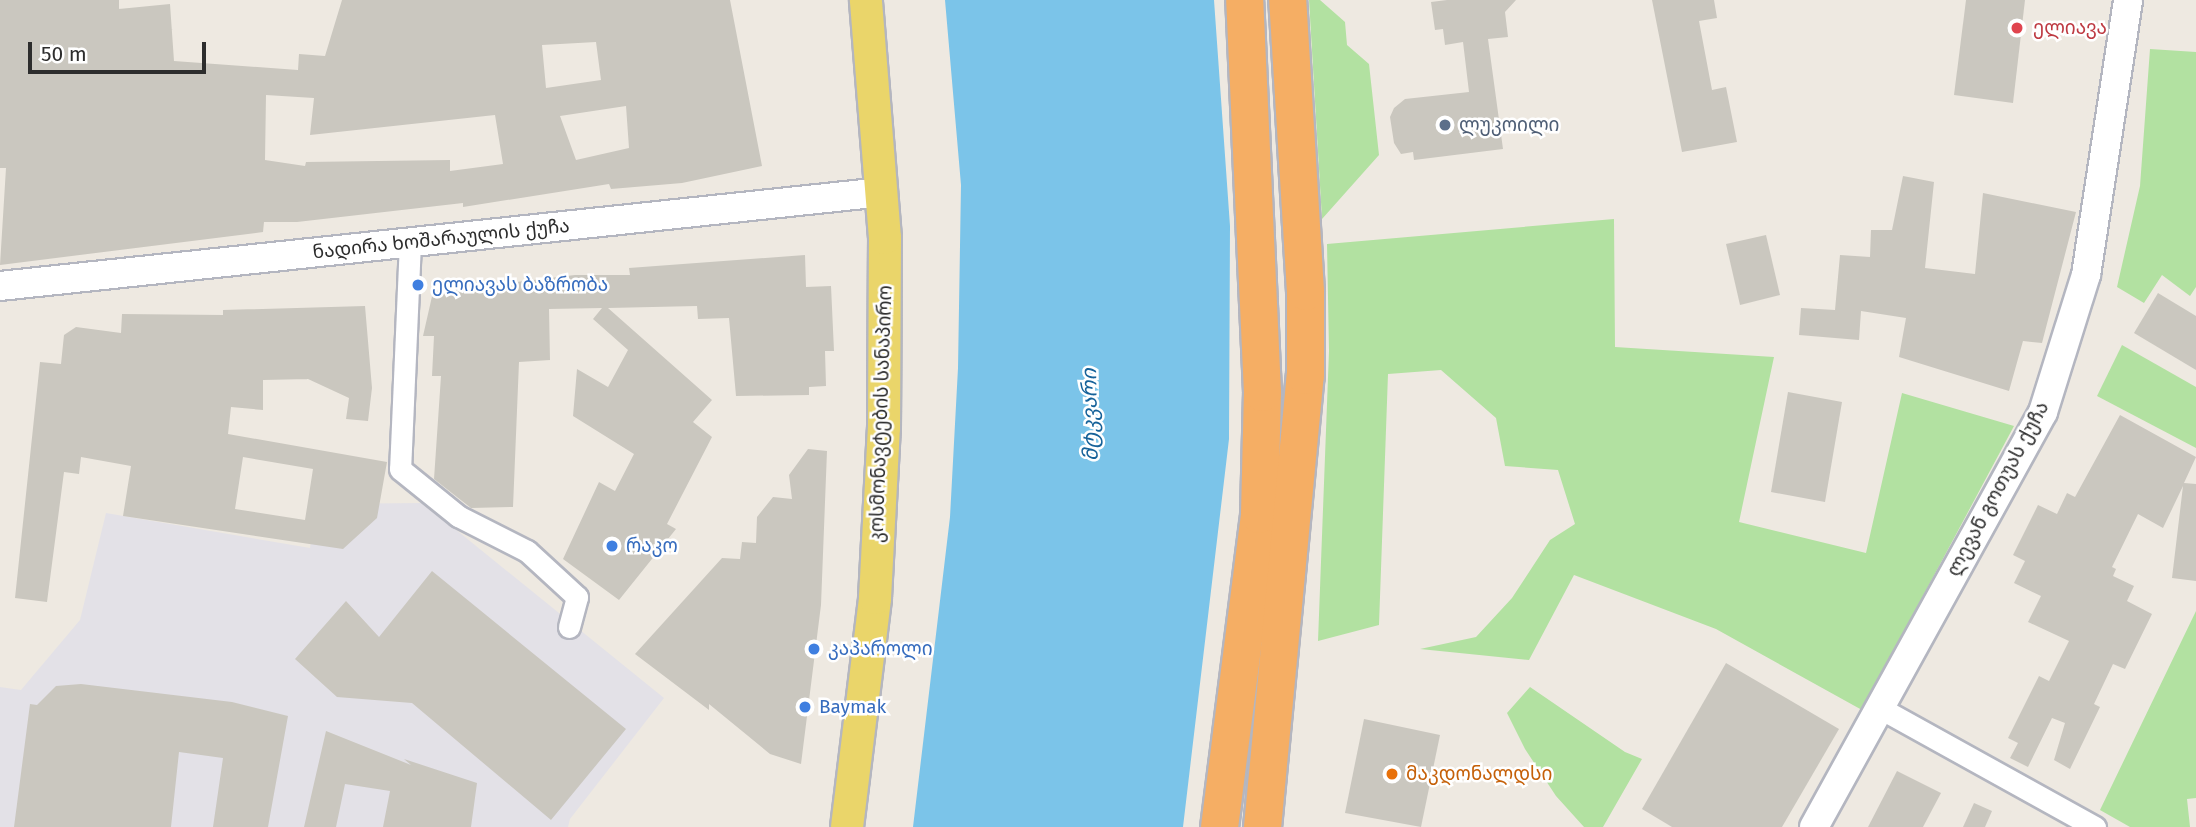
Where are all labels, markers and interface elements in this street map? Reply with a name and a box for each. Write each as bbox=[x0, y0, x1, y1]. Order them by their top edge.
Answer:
place label: ელიავა bbox=[2033, 17, 2107, 39]
marker: ელიავა bbox=[2007, 18, 2027, 38]
scale bar bbox=[32, 28, 210, 72]
text: 50 m bbox=[41, 41, 87, 67]
place label: ლუკოილი bbox=[1459, 114, 1560, 136]
marker: ლუკოილი bbox=[1437, 117, 1453, 133]
street label: ნადირა ხოშარაულის ქუჩა bbox=[311, 214, 571, 264]
place label: ელიავას ბაზრობა bbox=[432, 274, 608, 296]
marker: ელიავას ბაზრობა bbox=[410, 277, 426, 293]
street label: კოსმონავტების სანაპირო bbox=[865, 285, 897, 543]
water label: მტკვარი bbox=[1077, 368, 1103, 462]
street label: ლევან გოთუას ქუჩა bbox=[1942, 398, 2054, 580]
place label: რაკო bbox=[626, 535, 678, 557]
marker: რაკო bbox=[604, 538, 620, 554]
place label: კაპაროლი bbox=[828, 638, 933, 660]
marker: კაპაროლი bbox=[806, 641, 822, 657]
place label: Baymak bbox=[819, 696, 886, 718]
marker: Baymak bbox=[797, 699, 813, 715]
place label: მაკდონალდსი bbox=[1406, 763, 1552, 785]
marker: მაკდონალდსი bbox=[1384, 766, 1400, 782]

